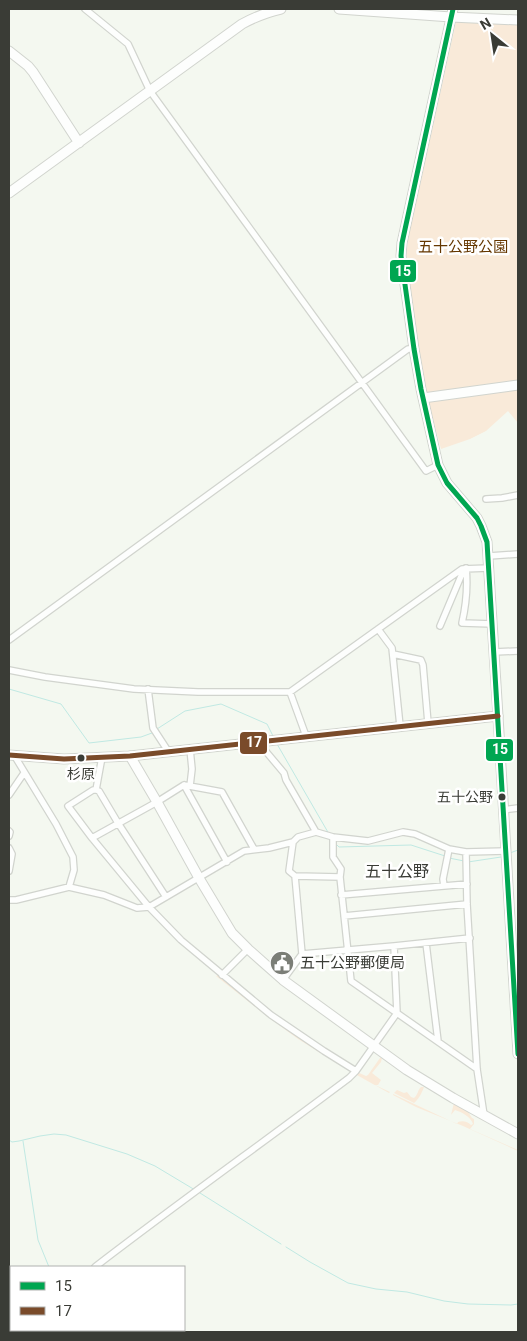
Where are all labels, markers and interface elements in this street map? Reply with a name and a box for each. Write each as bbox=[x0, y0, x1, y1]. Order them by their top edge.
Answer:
north arrow bbox=[467, 10, 517, 60]
text: N bbox=[477, 14, 494, 33]
park label: 五十公野公園 bbox=[418, 238, 508, 256]
line badge: 15 bbox=[389, 259, 417, 283]
text: 15 bbox=[395, 263, 411, 279]
line badge: 17 bbox=[239, 731, 268, 755]
text: 17 bbox=[246, 734, 262, 750]
line badge: 15 bbox=[485, 738, 514, 762]
text: 15 bbox=[492, 741, 508, 757]
marker: 杉原 bbox=[76, 753, 86, 763]
place label: 杉原 bbox=[67, 766, 95, 782]
place label: 五十公野 bbox=[437, 789, 493, 805]
marker: 五十公野 bbox=[497, 792, 507, 802]
district label: 五十公野 bbox=[365, 862, 429, 881]
public building icon: 五十公野郵便局 bbox=[269, 950, 295, 976]
place label: 五十公野郵便局 bbox=[300, 954, 405, 972]
legend bbox=[10, 1266, 185, 1331]
text: 15 bbox=[55, 1277, 72, 1295]
text: 17 bbox=[55, 1302, 72, 1320]

